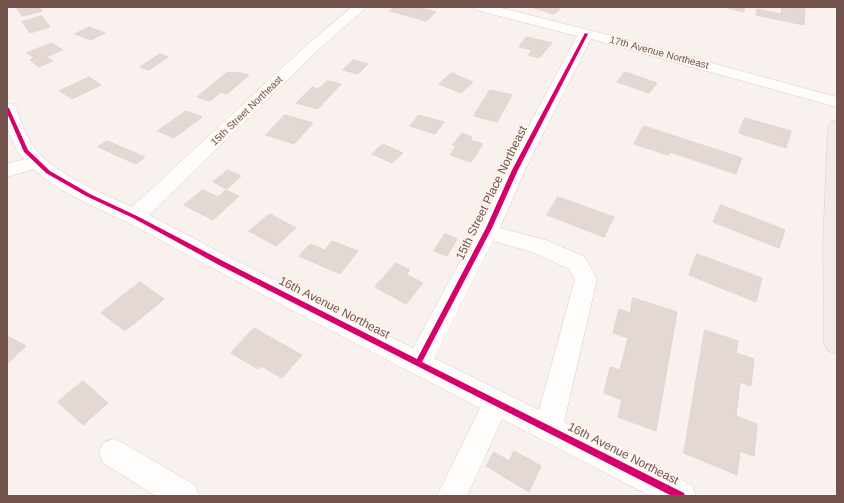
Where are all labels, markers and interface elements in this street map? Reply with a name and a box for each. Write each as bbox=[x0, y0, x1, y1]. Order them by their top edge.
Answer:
street label: 17th Avenue Northeast bbox=[608, 34, 710, 72]
street label: 15th Street Northeast bbox=[209, 74, 285, 148]
street label: 15th Street Place Northeast bbox=[453, 124, 531, 262]
street label: 16th Avenue Northeast bbox=[276, 274, 392, 342]
street label: 16th Avenue Northeast bbox=[565, 420, 681, 488]

